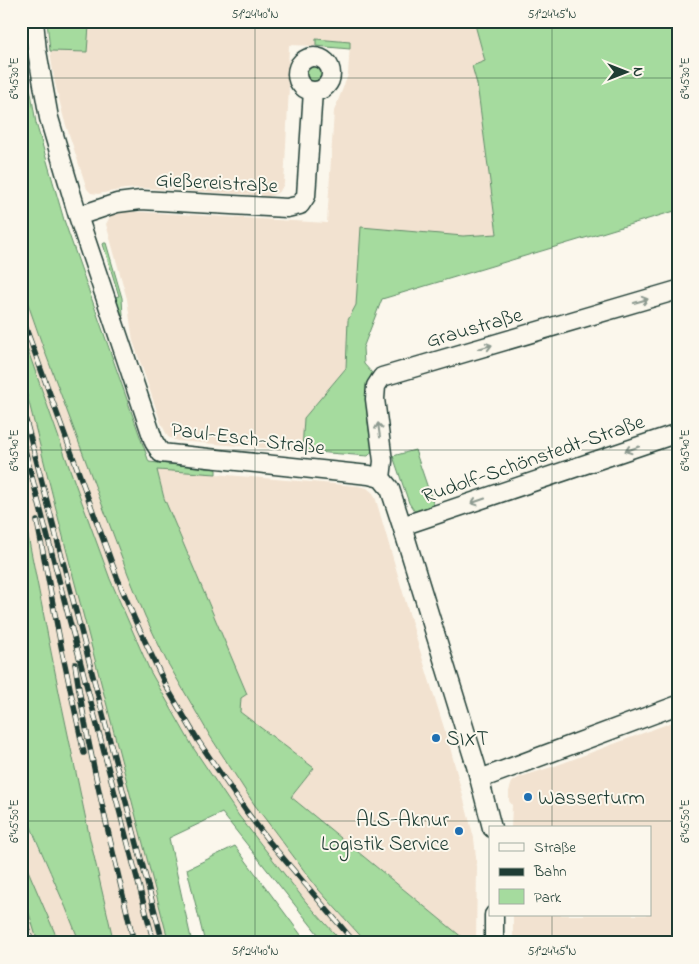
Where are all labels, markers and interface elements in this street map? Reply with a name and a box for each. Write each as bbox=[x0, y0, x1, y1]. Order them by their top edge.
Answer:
text: 51°24'40"N bbox=[231, 6, 279, 24]
text: 51°24'45"N bbox=[528, 6, 576, 24]
north arrow bbox=[602, 48, 652, 98]
text: 6°45'30"E bbox=[6, 57, 24, 99]
text: 6°45'30"E bbox=[677, 57, 695, 99]
text: N bbox=[627, 67, 648, 77]
street label: Gießereistraße bbox=[155, 166, 279, 202]
one-way arrow bbox=[632, 296, 648, 305]
street label: Graustraße bbox=[423, 301, 527, 357]
one-way arrow bbox=[477, 341, 493, 351]
street label: Rudolf-Schönstedt-Straße bbox=[418, 408, 649, 512]
street label: Paul-Esch-Straße bbox=[169, 416, 327, 464]
one-way arrow bbox=[374, 422, 384, 438]
text: 6°45'40"E bbox=[6, 429, 24, 471]
text: 6°45'40"E bbox=[677, 429, 695, 471]
one-way arrow bbox=[624, 445, 640, 454]
one-way arrow bbox=[470, 496, 486, 506]
place label: SIXT bbox=[446, 725, 489, 755]
marker: SIXT bbox=[430, 732, 442, 744]
place label: Wasserturm bbox=[538, 784, 645, 814]
marker: Wasserturm bbox=[522, 791, 534, 803]
text: 6°45'50"E bbox=[6, 799, 24, 843]
text: 6°45'50"E bbox=[677, 799, 695, 843]
place label: ALS-Aknur Logistik Service bbox=[321, 806, 450, 862]
marker: ALS-Aknur Logistik Service bbox=[453, 825, 465, 837]
legend bbox=[489, 826, 652, 916]
text: Straße bbox=[534, 837, 576, 859]
text: Bahn bbox=[533, 861, 567, 883]
text: Park bbox=[534, 887, 562, 909]
text: 51°24'40"N bbox=[231, 943, 279, 961]
text: 51°24'45"N bbox=[528, 943, 576, 961]

